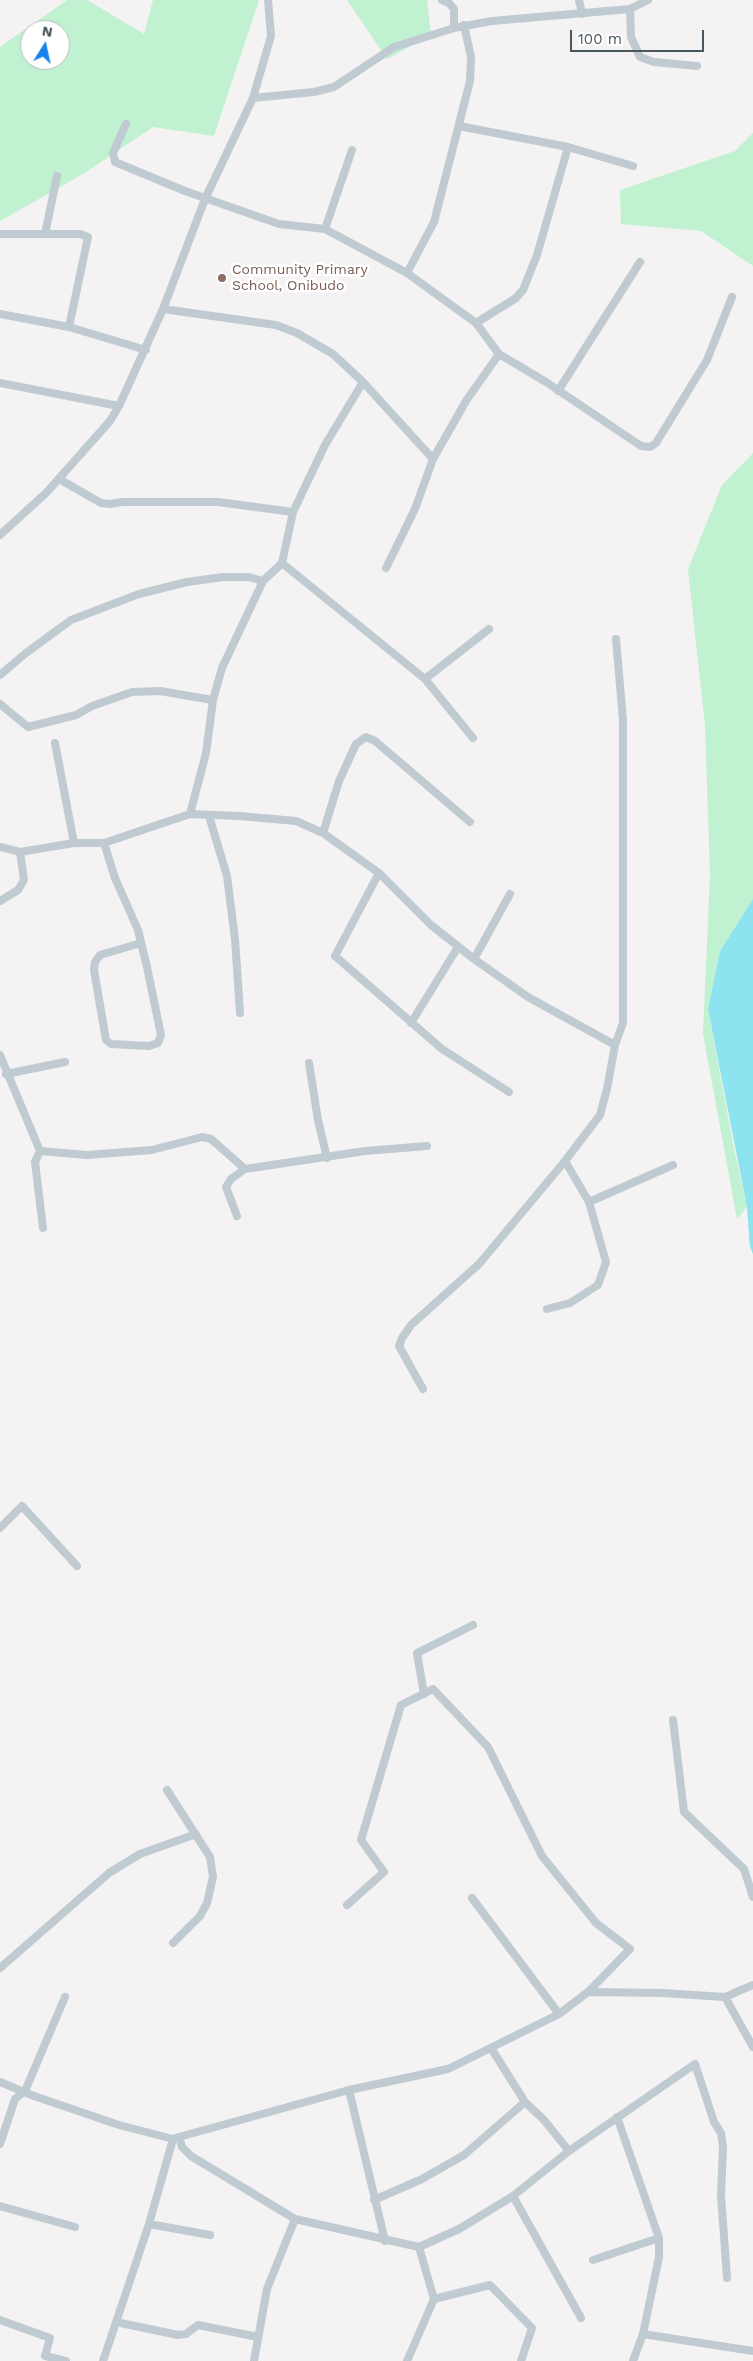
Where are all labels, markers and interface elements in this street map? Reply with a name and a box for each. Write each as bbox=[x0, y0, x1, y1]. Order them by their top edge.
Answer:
north arrow bbox=[20, 20, 70, 70]
scale bar bbox=[573, 20, 707, 52]
text: N bbox=[41, 22, 54, 40]
text: 100 m bbox=[578, 30, 622, 48]
place label: Community Primary School, Onibudo bbox=[232, 262, 368, 294]
marker: Community Primary School, Onibudo bbox=[216, 272, 228, 284]

